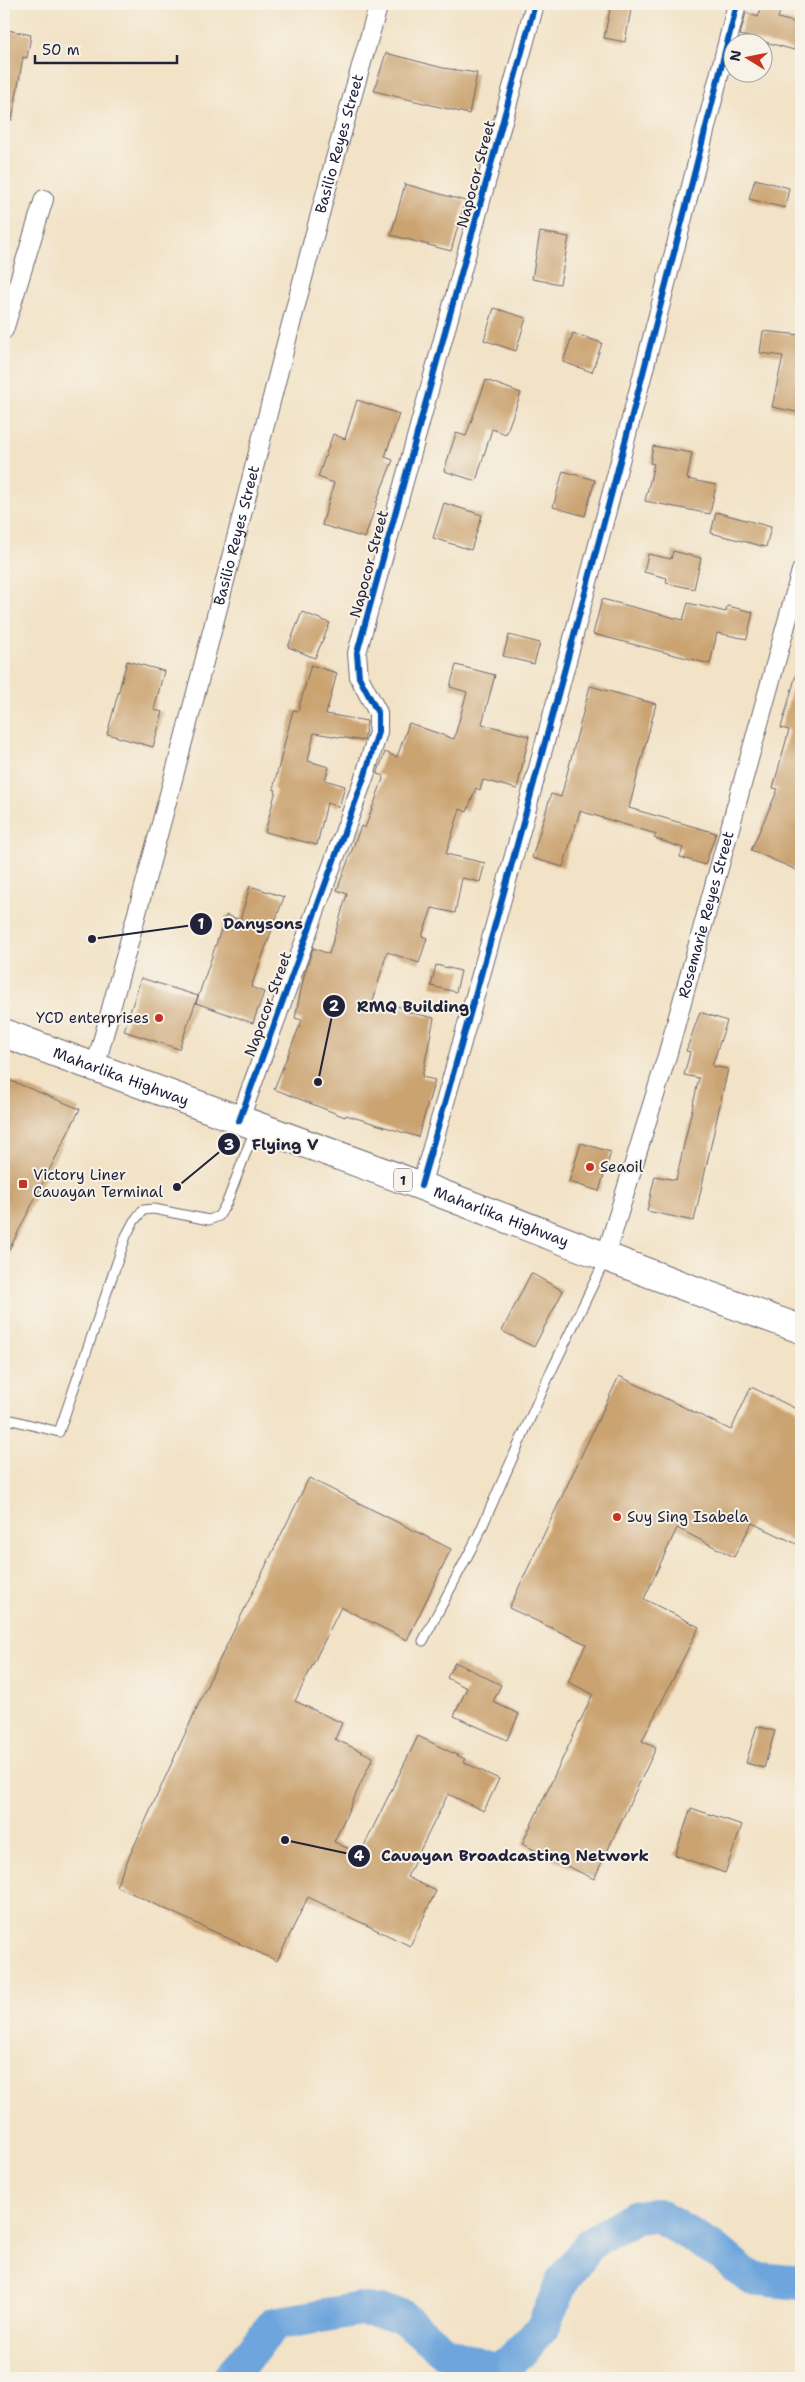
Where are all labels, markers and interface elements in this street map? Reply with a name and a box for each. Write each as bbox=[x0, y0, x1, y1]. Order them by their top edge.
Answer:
scale bar bbox=[35, 32, 178, 64]
north arrow bbox=[722, 32, 772, 82]
text: 50 m bbox=[42, 40, 80, 60]
text: N bbox=[725, 49, 745, 63]
street label: Basilio Reyes Street bbox=[311, 72, 368, 216]
street label: Napocor Street bbox=[452, 118, 500, 230]
street label: Basilio Reyes Street bbox=[209, 463, 264, 608]
street label: Napocor Street bbox=[345, 508, 393, 620]
street label: Rosemarie Reyes Street bbox=[673, 829, 739, 1000]
callout: Danysons bbox=[188, 908, 313, 939]
text: Danysons bbox=[223, 913, 303, 934]
text: 1 bbox=[198, 914, 205, 934]
street label: Napocor Street bbox=[240, 949, 296, 1059]
callout: RMQ Building bbox=[321, 991, 479, 1022]
text: 2 bbox=[329, 996, 340, 1016]
text: RMQ Building bbox=[357, 996, 469, 1017]
place label: YCD enterprises bbox=[36, 1008, 149, 1028]
marker: YCD enterprises bbox=[153, 1012, 165, 1024]
street label: Maharlika Highway bbox=[50, 1043, 192, 1111]
callout: Flying V bbox=[217, 1129, 328, 1160]
text: Flying V bbox=[252, 1134, 319, 1155]
text: 3 bbox=[224, 1135, 234, 1155]
place label: Seaoil bbox=[600, 1157, 644, 1177]
marker: Seaoil bbox=[584, 1161, 596, 1173]
place label: Victory Liner Cauayan Terminal bbox=[33, 1165, 163, 1202]
road number: 1 bbox=[394, 1168, 412, 1192]
marker: Victory Liner Cauayan Terminal bbox=[17, 1178, 29, 1190]
street label: Maharlika Highway bbox=[431, 1182, 572, 1252]
place label: Suy Sing Isabela bbox=[627, 1507, 749, 1527]
marker: Suy Sing Isabela bbox=[611, 1511, 623, 1523]
callout: Cauayan Broadcasting Network bbox=[346, 1840, 659, 1871]
text: Cauayan Broadcasting Network bbox=[381, 1845, 649, 1866]
text: 4 bbox=[354, 1846, 365, 1866]

